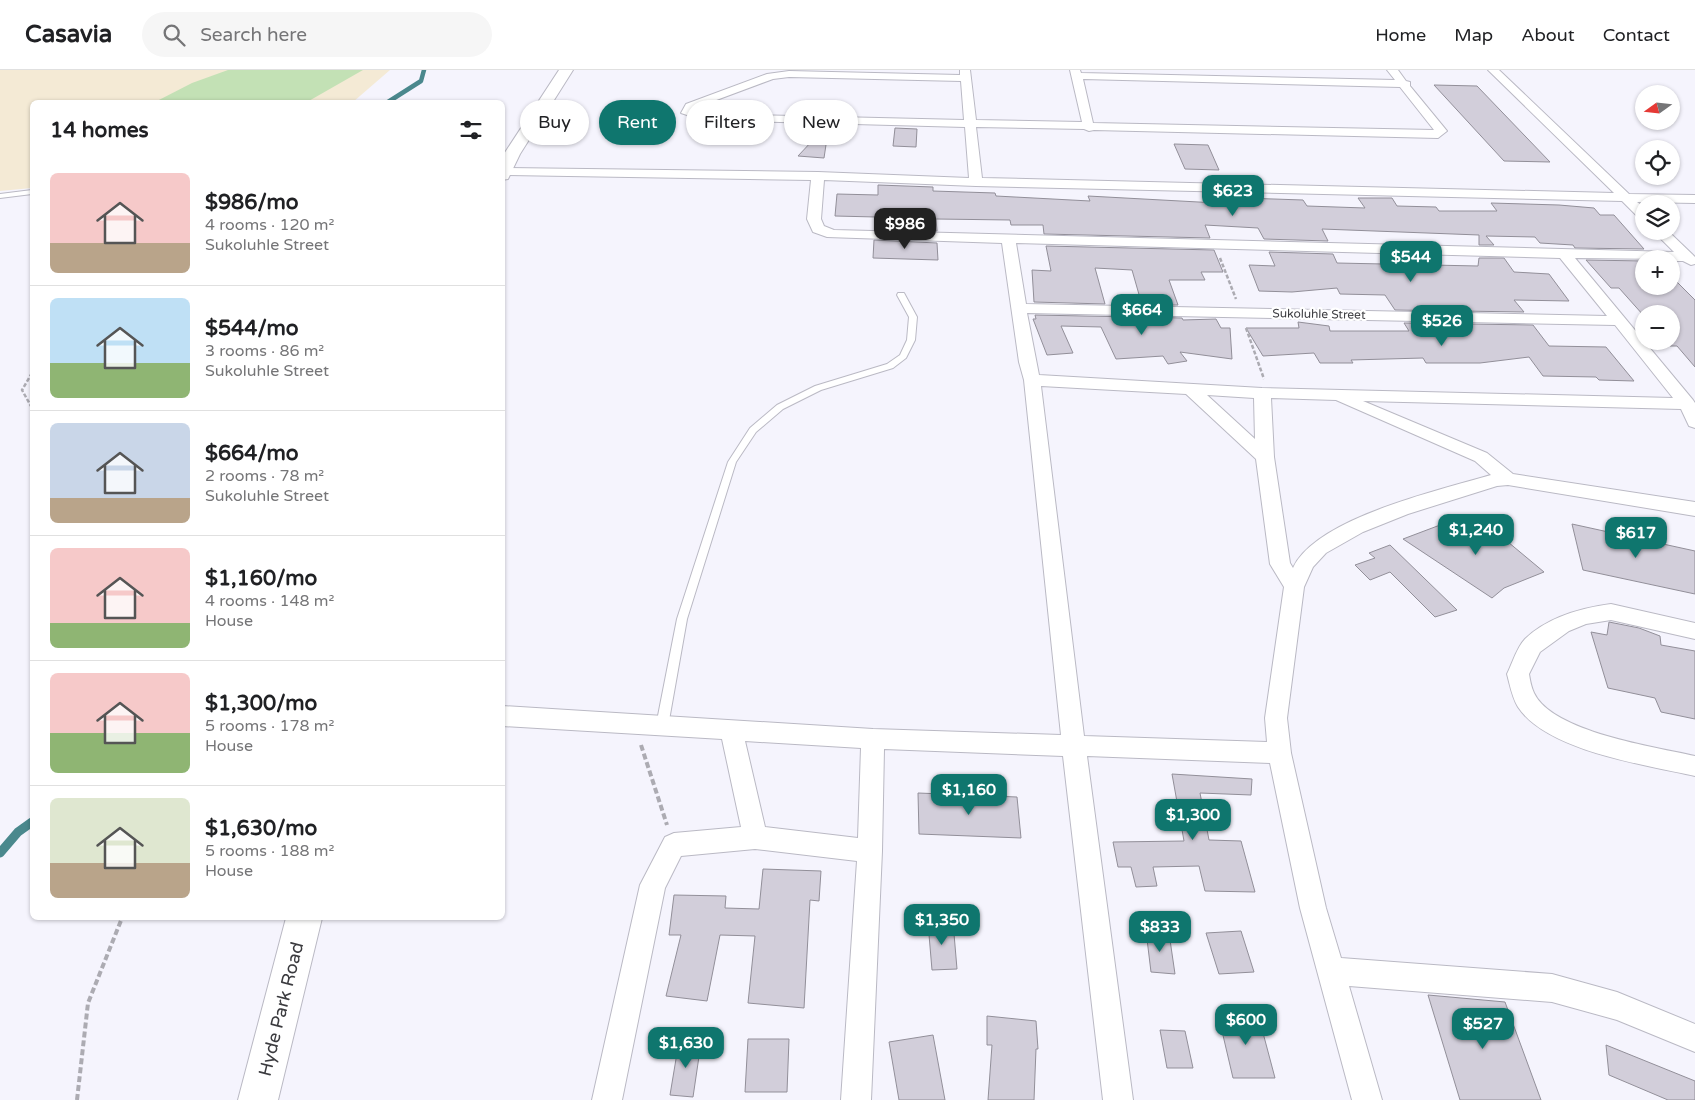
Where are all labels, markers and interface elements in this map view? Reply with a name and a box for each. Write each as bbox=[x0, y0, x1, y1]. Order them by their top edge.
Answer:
search box bbox=[142, 12, 492, 57]
text: Casavia bbox=[25, 20, 112, 49]
icon: search bbox=[160, 21, 188, 49]
text: Search here bbox=[200, 24, 307, 46]
text: Home bbox=[1375, 24, 1426, 46]
text: Map bbox=[1454, 24, 1493, 46]
text: About bbox=[1521, 24, 1575, 46]
text: Contact bbox=[1603, 24, 1670, 46]
north arrow bbox=[1635, 85, 1680, 130]
map controls bbox=[1635, 85, 1680, 350]
chip: Buy bbox=[520, 100, 589, 145]
chip: Rent bbox=[599, 100, 676, 145]
chip: Filters bbox=[686, 100, 774, 145]
chip: New bbox=[784, 100, 858, 145]
icon: filters bbox=[457, 116, 485, 144]
text: 14 homes bbox=[50, 118, 149, 143]
button: locate bbox=[1635, 140, 1680, 185]
pin: $623 bbox=[1203, 174, 1263, 217]
text: $623 bbox=[1213, 181, 1253, 201]
text: $986/mo bbox=[205, 190, 299, 215]
icon: home bbox=[90, 193, 150, 253]
button: layers bbox=[1635, 195, 1680, 240]
pin: $986 bbox=[875, 208, 935, 250]
text: $986 bbox=[885, 214, 925, 234]
text: 4 rooms · 120 m² bbox=[205, 215, 334, 235]
text: Sukoluhle Street bbox=[205, 235, 329, 255]
pin: $544 bbox=[1381, 240, 1441, 283]
text: $544 bbox=[1391, 247, 1431, 267]
button: + bbox=[1635, 250, 1680, 295]
pin: $664 bbox=[1112, 294, 1172, 336]
text: $664 bbox=[1122, 300, 1162, 320]
pin: $526 bbox=[1412, 304, 1472, 347]
button: − bbox=[1635, 305, 1680, 350]
street label: Sukoluhle Street bbox=[1272, 306, 1366, 322]
text: $526 bbox=[1422, 311, 1462, 331]
text: $544/mo bbox=[205, 316, 299, 341]
icon: home bbox=[90, 318, 150, 378]
text: 3 rooms · 86 m² bbox=[205, 341, 324, 361]
text: Sukoluhle Street bbox=[205, 361, 329, 381]
text: $664/mo bbox=[205, 441, 299, 466]
icon: home bbox=[90, 443, 150, 503]
text: 2 rooms · 78 m² bbox=[205, 466, 324, 486]
text: Sukoluhle Street bbox=[205, 486, 329, 506]
pin: $1,240 bbox=[1435, 514, 1517, 556]
pin: $617 bbox=[1606, 516, 1666, 559]
text: $1,240 bbox=[1449, 520, 1503, 540]
text: $617 bbox=[1616, 523, 1656, 543]
text: $1,160/mo bbox=[205, 566, 317, 591]
icon: home bbox=[90, 568, 150, 628]
text: 4 rooms · 148 m² bbox=[205, 591, 334, 611]
text: House bbox=[205, 611, 253, 631]
text: $1,300/mo bbox=[205, 691, 317, 716]
icon: home bbox=[90, 693, 150, 753]
text: 5 rooms · 178 m² bbox=[205, 716, 334, 736]
text: House bbox=[205, 736, 253, 756]
pin: $1,160 bbox=[928, 774, 1010, 816]
text: $1,160 bbox=[942, 780, 996, 800]
pin: $1,300 bbox=[1152, 798, 1234, 841]
text: $1,300 bbox=[1166, 805, 1220, 825]
text: $1,630/mo bbox=[205, 816, 317, 841]
icon: home bbox=[90, 818, 150, 878]
text: 5 rooms · 188 m² bbox=[205, 841, 334, 861]
text: House bbox=[205, 861, 253, 881]
pin: $1,350 bbox=[901, 904, 983, 946]
text: $1,350 bbox=[915, 910, 969, 930]
pin: $833 bbox=[1130, 910, 1190, 953]
text: $833 bbox=[1140, 917, 1180, 937]
street label: Hyde Park Road bbox=[254, 940, 308, 1078]
pin: $600 bbox=[1216, 1004, 1276, 1046]
pin: $527 bbox=[1453, 1008, 1513, 1050]
text: $600 bbox=[1226, 1010, 1266, 1030]
text: $527 bbox=[1463, 1014, 1503, 1034]
pin: $1,630 bbox=[645, 1026, 727, 1069]
text: $1,630 bbox=[659, 1033, 713, 1053]

